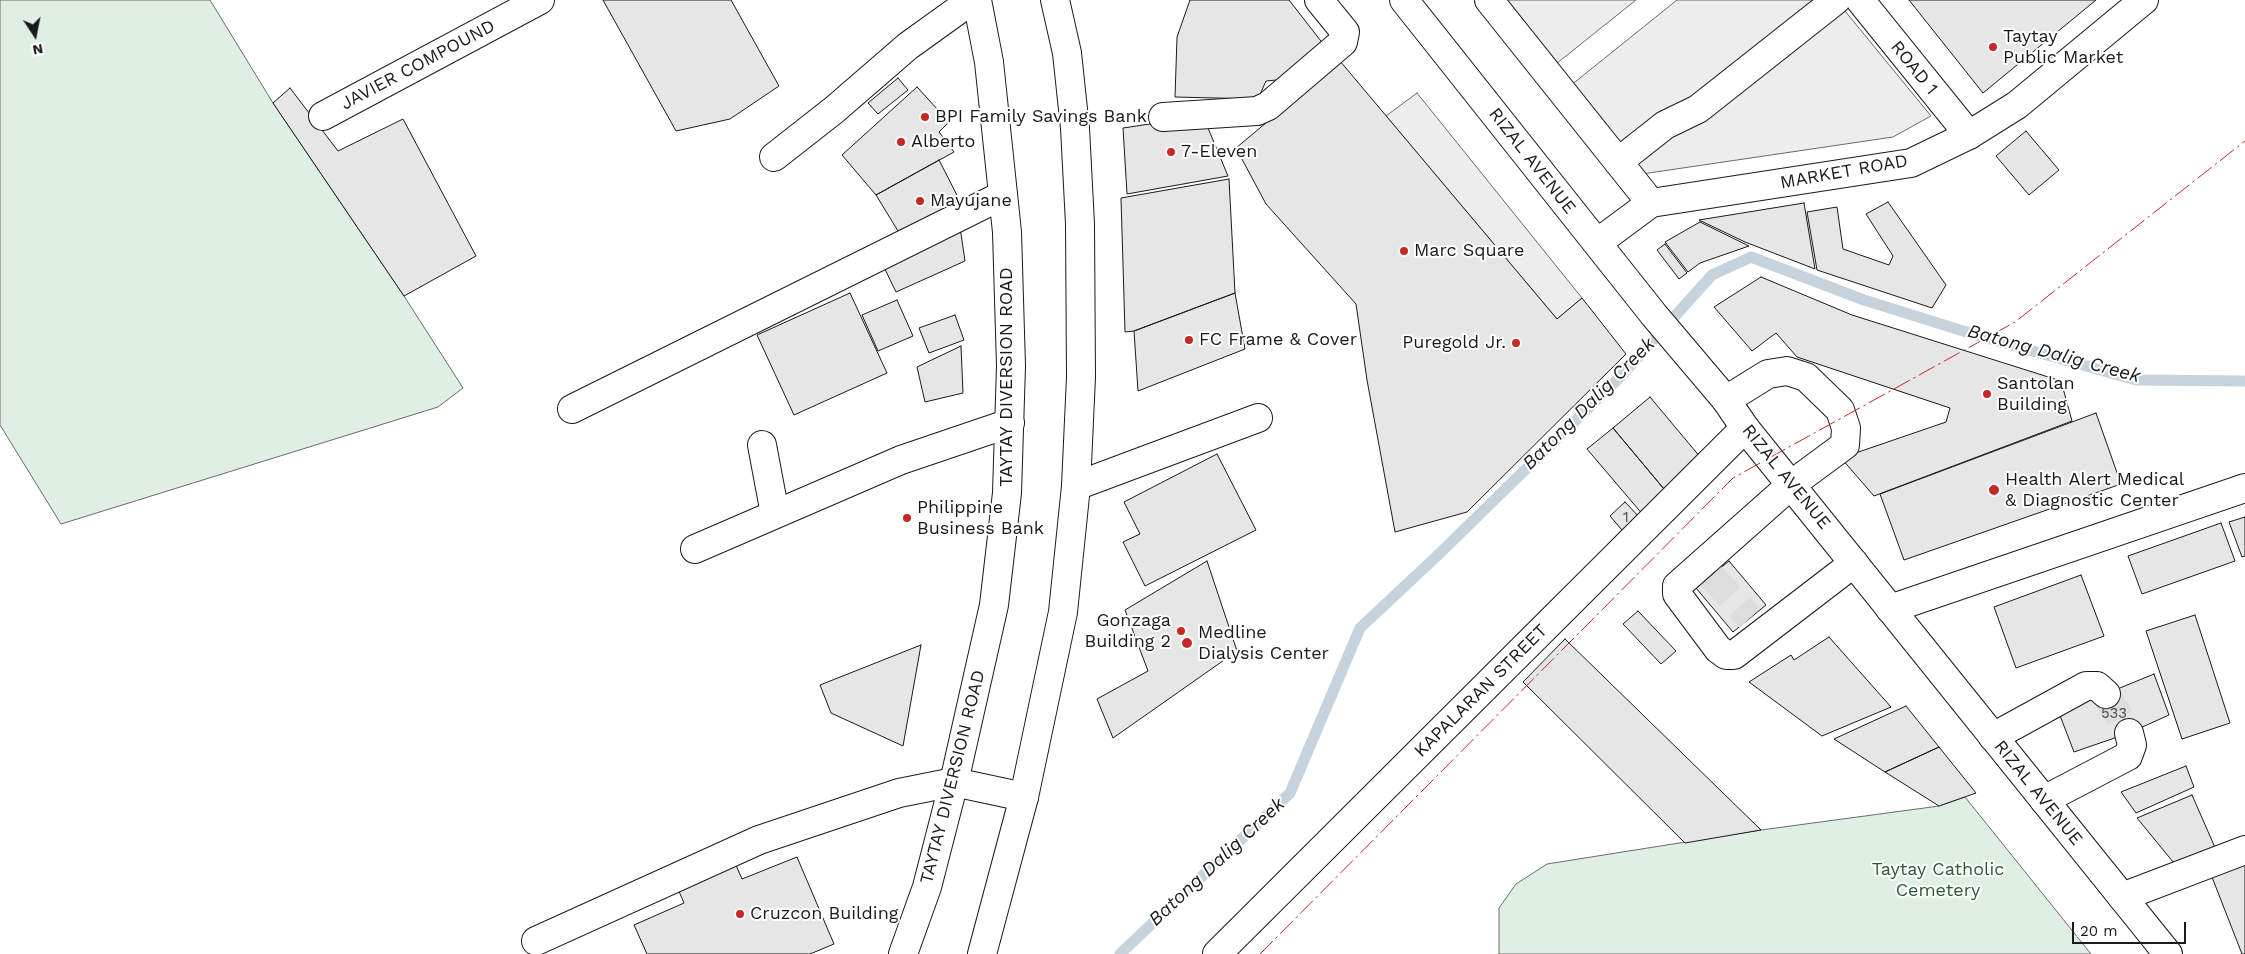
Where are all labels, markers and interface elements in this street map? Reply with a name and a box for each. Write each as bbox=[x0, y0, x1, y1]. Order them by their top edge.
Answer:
north arrow bbox=[10, 10, 60, 60]
street label: JAVIER COMPOUND bbox=[337, 15, 499, 115]
place label: Taytay Public Market bbox=[2003, 26, 2123, 68]
street label: ROAD 1 bbox=[1886, 37, 1942, 99]
text: N bbox=[31, 41, 44, 59]
marker: Taytay Public Market bbox=[1987, 41, 1999, 53]
street label: RIZAL AVENUE bbox=[1484, 104, 1580, 218]
place label: BPI Family Savings Bank bbox=[935, 106, 1147, 128]
marker: BPI Family Savings Bank bbox=[919, 111, 931, 123]
place label: Alberto bbox=[911, 131, 975, 153]
marker: Alberto bbox=[895, 136, 907, 148]
place label: 7-Eleven bbox=[1181, 141, 1257, 163]
marker: 7-Eleven bbox=[1165, 146, 1177, 158]
street label: MARKET ROAD bbox=[1778, 150, 1910, 194]
place label: Mayujane bbox=[930, 190, 1012, 212]
marker: Mayujane bbox=[914, 195, 926, 207]
place label: Marc Square bbox=[1414, 240, 1524, 262]
marker: Marc Square bbox=[1398, 245, 1410, 257]
street label: TAYTAY DIVERSION ROAD bbox=[996, 267, 1018, 487]
water label: Batong Dalig Creek bbox=[1965, 320, 2143, 388]
place label: FC Frame & Cover bbox=[1199, 329, 1357, 351]
place label: Puregold Jr. bbox=[1402, 332, 1506, 354]
water label: Batong Dalig Creek bbox=[1518, 333, 1660, 475]
marker: FC Frame & Cover bbox=[1183, 334, 1195, 346]
marker: Puregold Jr. bbox=[1510, 337, 1522, 349]
place label: Santolan Building bbox=[1997, 373, 2075, 416]
marker: Santolan Building bbox=[1981, 388, 1993, 400]
street label: RIZAL AVENUE bbox=[1737, 420, 1835, 534]
place label: Health Alert Medical & Diagnostic Center bbox=[2005, 469, 2184, 512]
marker: Health Alert Medical & Diagnostic Center bbox=[1987, 483, 2001, 497]
place label: Philippine Business Bank bbox=[917, 497, 1044, 540]
house number: 1 bbox=[1623, 509, 1629, 527]
marker: Philippine Business Bank bbox=[901, 512, 913, 524]
place label: Gonzaga Building 2 bbox=[1084, 610, 1171, 652]
street label: KAPALARAN STREET bbox=[1410, 620, 1552, 762]
place label: Medline Dialysis Center bbox=[1198, 622, 1329, 664]
marker: Gonzaga Building 2 bbox=[1175, 625, 1187, 637]
marker: Medline Dialysis Center bbox=[1180, 636, 1194, 650]
street label: TAYTAY DIVERSION ROAD bbox=[916, 668, 990, 886]
house number: 533 bbox=[2101, 705, 2127, 723]
street label: RIZAL AVENUE bbox=[1989, 736, 2087, 850]
water label: Batong Dalig Creek bbox=[1144, 793, 1290, 931]
park label: Taytay Catholic Cemetery bbox=[1872, 859, 2004, 902]
place label: Cruzcon Building bbox=[750, 903, 898, 925]
marker: Cruzcon Building bbox=[734, 908, 746, 920]
scale bar bbox=[2075, 912, 2189, 944]
text: 20 m bbox=[2080, 922, 2118, 940]

